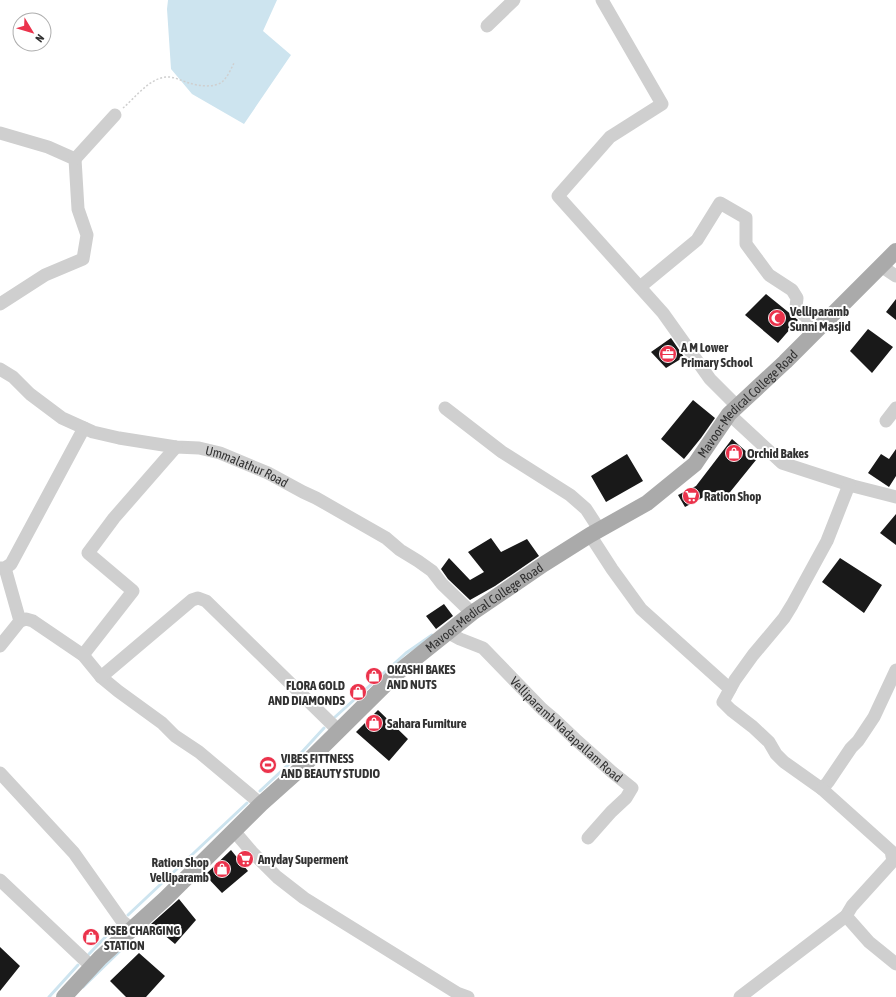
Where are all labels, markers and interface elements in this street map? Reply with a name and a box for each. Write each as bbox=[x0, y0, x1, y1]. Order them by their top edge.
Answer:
north arrow bbox=[12, 12, 52, 52]
text: N bbox=[33, 32, 47, 44]
place label: Velliparamb Sunni Masjid bbox=[789, 304, 851, 334]
mosque icon: Velliparamb Sunni Masjid bbox=[767, 308, 787, 328]
place label: A M Lower Primary School bbox=[680, 340, 753, 370]
office icon: A M Lower Primary School bbox=[658, 344, 678, 364]
street label: Mavoor-Medical College Road bbox=[695, 347, 801, 461]
street label: Ummalathur Road bbox=[204, 443, 291, 491]
shop icon: Orchid Bakes bbox=[724, 443, 744, 463]
place label: Orchid Bakes bbox=[747, 446, 809, 461]
supermarket icon: Ration Shop bbox=[681, 486, 701, 506]
place label: Ration Shop bbox=[704, 489, 762, 504]
street label: Mavoor-Medical College Road bbox=[423, 560, 546, 655]
place label: OKASHI BAKES AND NUTS bbox=[386, 662, 456, 692]
shop icon: OKASHI BAKES AND NUTS bbox=[364, 666, 384, 686]
street label: Velliparamb Nadapallam Road bbox=[507, 674, 625, 785]
place label: FLORA GOLD AND DIAMONDS bbox=[267, 678, 346, 708]
shop icon: FLORA GOLD AND DIAMONDS bbox=[348, 682, 368, 702]
shop icon: Sahara Furniture bbox=[364, 713, 384, 733]
place label: Sahara Furniture bbox=[387, 716, 467, 731]
place label: VIBES FITTNESS AND BEAUTY STUDIO bbox=[280, 751, 381, 781]
sports icon: VIBES FITTNESS AND BEAUTY STUDIO bbox=[258, 755, 278, 775]
supermarket icon: Anyday Superment bbox=[235, 849, 255, 869]
place label: Anyday Superment bbox=[257, 852, 348, 867]
place label: Ration Shop Velliparamb bbox=[149, 855, 209, 885]
shop icon: Ration Shop Velliparamb bbox=[212, 859, 232, 879]
place label: KSEB CHARGING STATION bbox=[104, 923, 180, 953]
shop icon: KSEB CHARGING STATION bbox=[81, 927, 101, 947]

